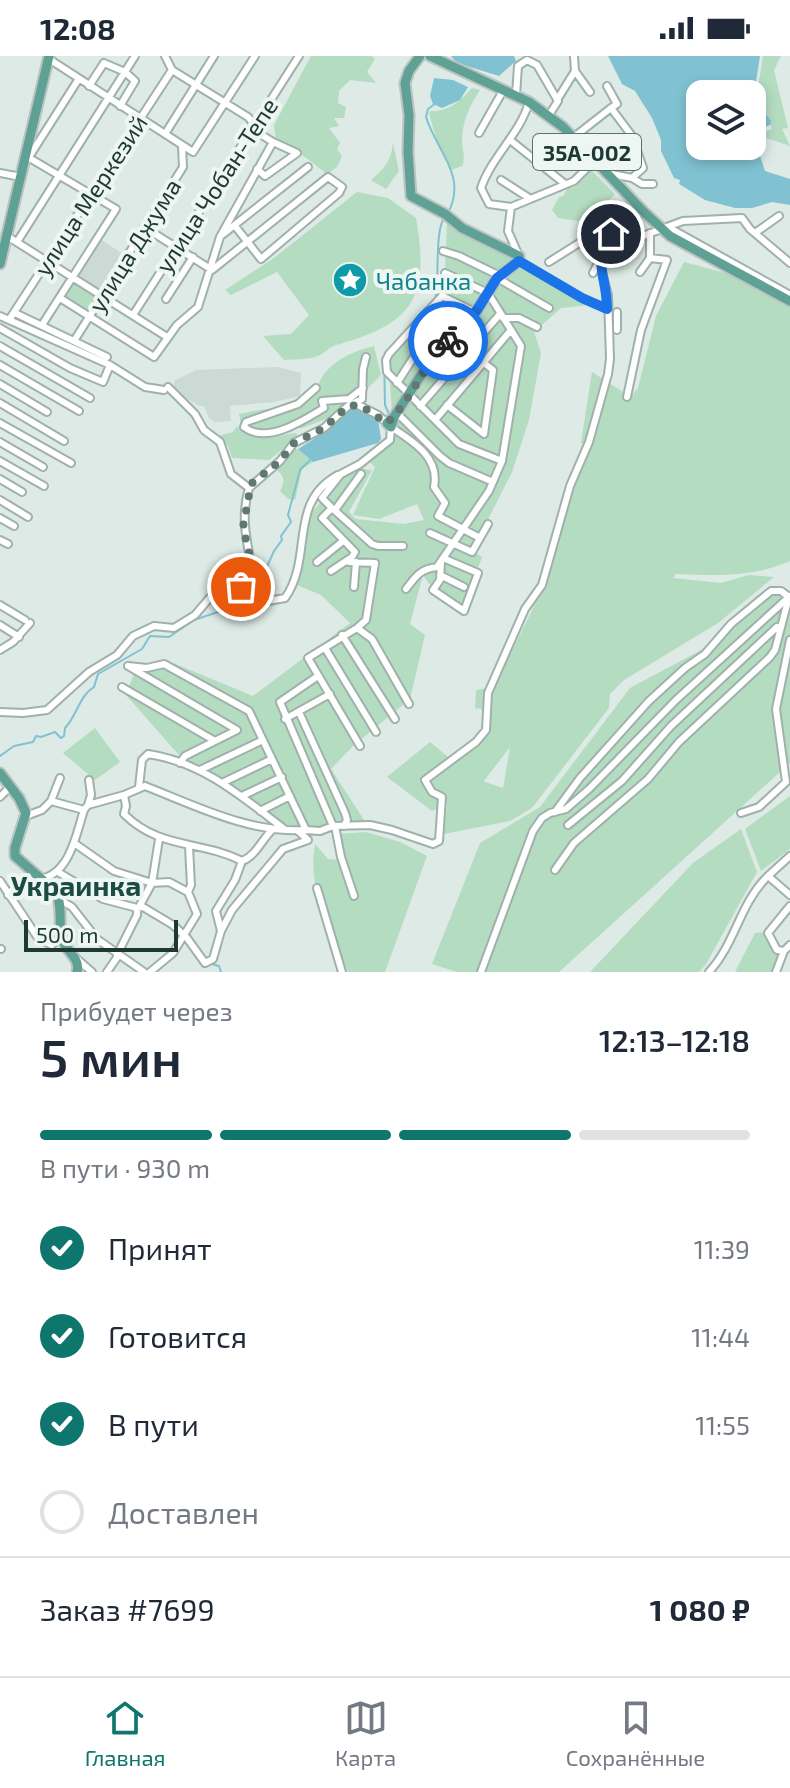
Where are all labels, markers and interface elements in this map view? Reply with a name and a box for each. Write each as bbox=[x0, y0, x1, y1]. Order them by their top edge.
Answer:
text: 12:08 bbox=[40, 10, 116, 46]
map controls bbox=[686, 80, 766, 160]
button: layers bbox=[686, 80, 766, 160]
street label: улица Чобан-Тепе bbox=[149, 92, 284, 278]
street label: улица Меркезий bbox=[27, 109, 154, 282]
road number: 35А-002 bbox=[533, 134, 641, 170]
street label: улица Джума bbox=[81, 173, 187, 318]
pin bbox=[577, 200, 645, 268]
icon: home bbox=[589, 212, 633, 256]
place icon: Чабанка bbox=[331, 261, 369, 299]
place label: Чабанка bbox=[376, 266, 471, 295]
courier bbox=[408, 301, 488, 381]
icon: bike bbox=[426, 319, 470, 363]
pin bbox=[207, 553, 275, 621]
icon: bag bbox=[219, 565, 263, 609]
district label: Украинка bbox=[11, 868, 141, 902]
scale bar bbox=[24, 916, 178, 952]
text: 500 m bbox=[36, 921, 99, 947]
text: Прибудет через bbox=[40, 995, 233, 1026]
text: 12:13–12:18 bbox=[599, 1022, 750, 1058]
text: 5 мин bbox=[40, 1025, 182, 1087]
text: В пути · 930 m bbox=[40, 1152, 210, 1183]
icon: check bbox=[40, 1226, 84, 1270]
text: Принят bbox=[108, 1230, 212, 1266]
text: 11:39 bbox=[694, 1233, 750, 1264]
icon: check bbox=[40, 1314, 84, 1358]
text: Готовится bbox=[108, 1318, 247, 1354]
text: 11:44 bbox=[691, 1321, 750, 1352]
icon: check bbox=[40, 1402, 84, 1446]
text: В пути bbox=[108, 1406, 199, 1442]
text: 11:55 bbox=[695, 1409, 750, 1440]
text: Доставлен bbox=[108, 1494, 259, 1530]
text: Заказ #7699 bbox=[40, 1591, 215, 1627]
text: 1 080 ₽ bbox=[650, 1591, 750, 1627]
tab: Главная bbox=[85, 1696, 165, 1770]
tab: Карта bbox=[335, 1696, 396, 1770]
tab: Сохранённые bbox=[566, 1696, 705, 1770]

